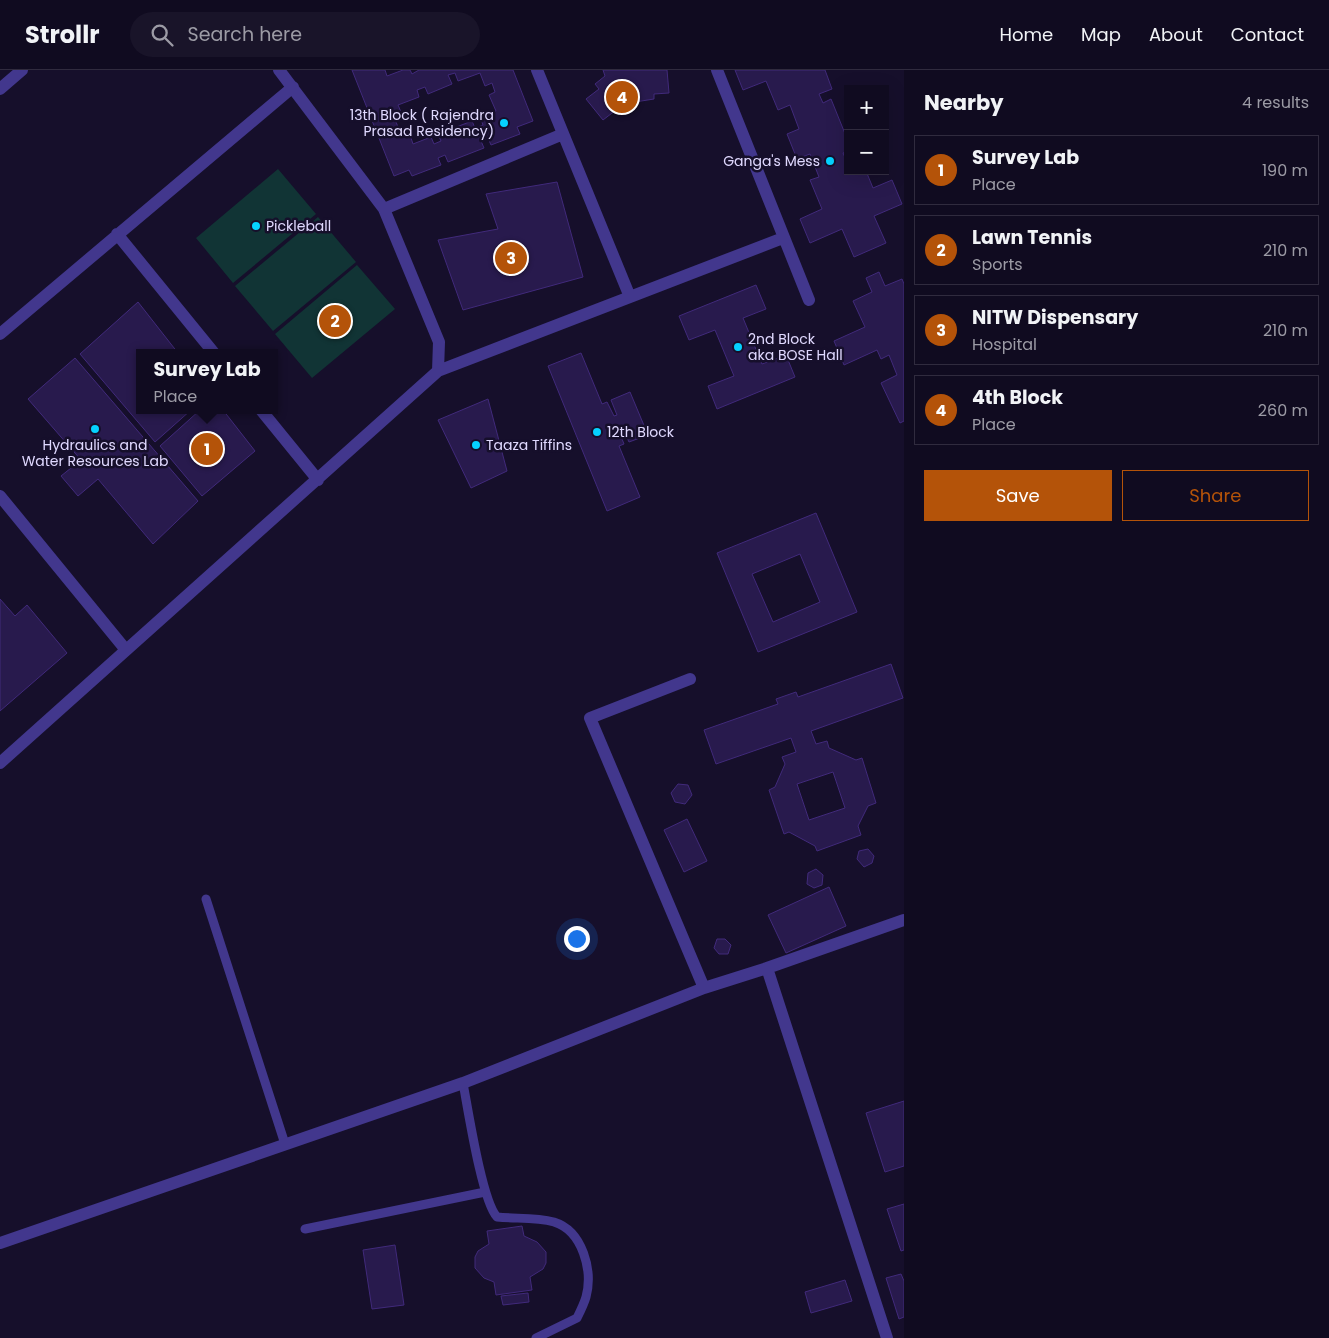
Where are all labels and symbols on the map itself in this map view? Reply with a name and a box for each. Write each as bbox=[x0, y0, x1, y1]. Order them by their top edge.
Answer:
pin: 4 bbox=[606, 78, 638, 116]
place label: 13th Block ( Rajendra Prasad Residency) bbox=[350, 105, 494, 141]
marker: 13th Block ( Rajendra Prasad Residency) bbox=[498, 117, 510, 129]
place label: Ganga's Mess bbox=[723, 151, 820, 171]
marker: Ganga's Mess bbox=[824, 155, 836, 167]
place label: Pickleball bbox=[266, 216, 331, 236]
marker: Pickleball bbox=[250, 220, 262, 232]
pin: 3 bbox=[495, 239, 527, 277]
pin: 2 bbox=[319, 302, 351, 340]
place label: 2nd Block aka BOSE Hall bbox=[748, 329, 843, 365]
marker: 2nd Block aka BOSE Hall bbox=[732, 341, 744, 353]
place label: 12th Block bbox=[607, 422, 675, 442]
marker: Hydraulics and Water Resources Lab bbox=[89, 423, 101, 435]
marker: 12th Block bbox=[591, 426, 603, 438]
pin: 1 bbox=[191, 430, 223, 468]
place label: Hydraulics and Water Resources Lab bbox=[22, 435, 168, 471]
place label: Taaza Tiffins bbox=[486, 435, 572, 455]
marker: Taaza Tiffins bbox=[470, 439, 482, 451]
your location bbox=[564, 926, 590, 952]

